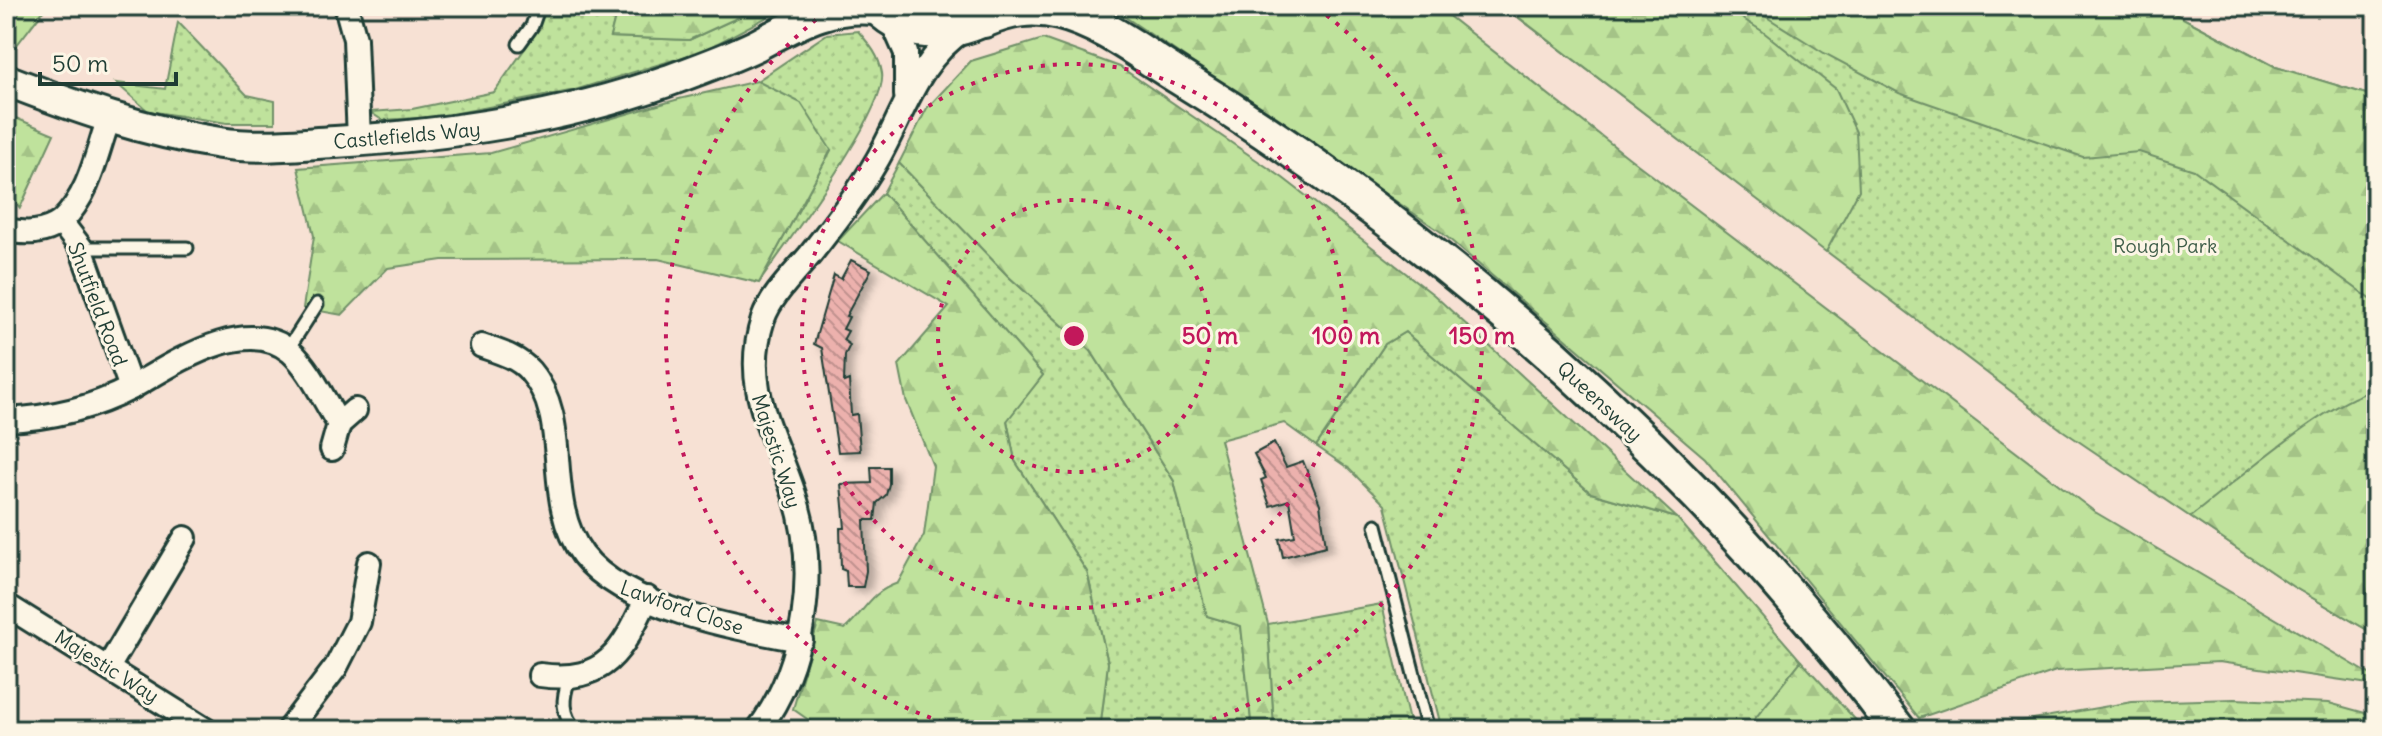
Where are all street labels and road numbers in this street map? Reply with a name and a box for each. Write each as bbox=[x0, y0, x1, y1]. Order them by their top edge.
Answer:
street label: Castlefields Way bbox=[332, 116, 482, 154]
street label: Shutfield Road bbox=[63, 239, 133, 370]
street label: Queensway bbox=[1552, 355, 1648, 447]
street label: Majestic Way bbox=[747, 391, 807, 511]
street label: Lawford Close bbox=[617, 574, 747, 640]
street label: Majestic Way bbox=[50, 624, 164, 708]

